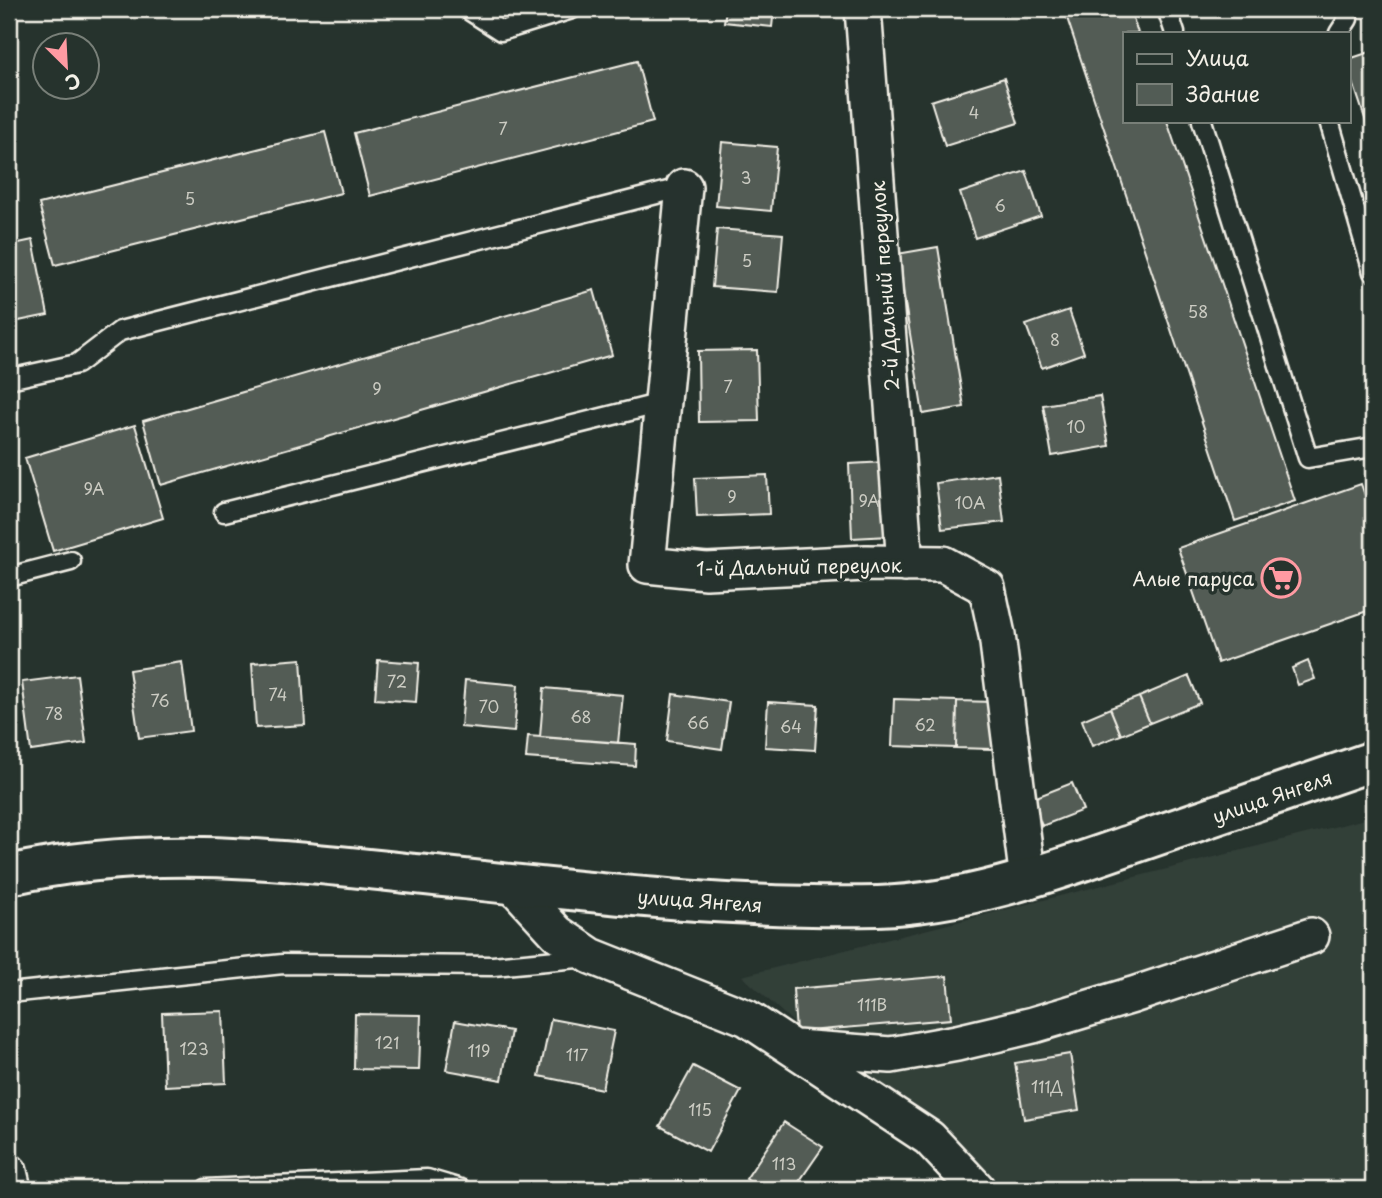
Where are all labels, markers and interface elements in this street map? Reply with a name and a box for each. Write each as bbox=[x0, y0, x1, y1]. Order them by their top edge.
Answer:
north arrow bbox=[32, 32, 102, 102]
legend bbox=[1123, 32, 1350, 122]
text: Улица bbox=[1186, 41, 1249, 73]
text: С bbox=[61, 67, 86, 98]
text: Здание bbox=[1186, 77, 1260, 109]
house number: 4 bbox=[969, 100, 979, 124]
house number: 7 bbox=[498, 116, 508, 140]
house number: 3 bbox=[741, 165, 751, 189]
street label: 2-й Дальний переулок bbox=[863, 179, 905, 392]
house number: 5 bbox=[185, 186, 195, 210]
house number: 6 bbox=[994, 193, 1006, 217]
house number: 5 bbox=[742, 248, 752, 272]
house number: 58 bbox=[1188, 299, 1208, 323]
house number: 8 bbox=[1050, 327, 1060, 351]
house number: 7 bbox=[723, 374, 733, 398]
house number: 9 bbox=[372, 376, 382, 400]
house number: 10 bbox=[1067, 414, 1085, 438]
house number: 9А bbox=[83, 476, 105, 500]
house number: 9 bbox=[727, 484, 737, 508]
house number: 9А bbox=[858, 488, 880, 512]
house number: 10А bbox=[954, 490, 986, 514]
street label: 1-й Дальний переулок bbox=[696, 550, 903, 582]
supermarket icon: Алые паруса bbox=[1260, 557, 1302, 599]
place label: Алые паруса bbox=[1133, 564, 1254, 592]
house number: 72 bbox=[387, 669, 407, 693]
house number: 74 bbox=[269, 682, 287, 706]
house number: 76 bbox=[150, 688, 170, 712]
house number: 70 bbox=[479, 694, 499, 718]
house number: 78 bbox=[45, 701, 63, 725]
house number: 68 bbox=[570, 704, 592, 728]
house number: 66 bbox=[687, 710, 709, 734]
house number: 62 bbox=[914, 712, 936, 736]
house number: 64 bbox=[780, 714, 802, 738]
street label: улица Янгеля bbox=[1208, 762, 1336, 830]
street label: улица Янгеля bbox=[637, 882, 763, 918]
house number: 111В bbox=[857, 992, 887, 1016]
house number: 121 bbox=[375, 1030, 399, 1054]
house number: 123 bbox=[179, 1036, 209, 1060]
house number: 119 bbox=[468, 1038, 490, 1062]
house number: 117 bbox=[566, 1042, 588, 1066]
house number: 111Д bbox=[1031, 1074, 1063, 1098]
house number: 115 bbox=[688, 1097, 712, 1121]
house number: 113 bbox=[772, 1151, 796, 1175]

